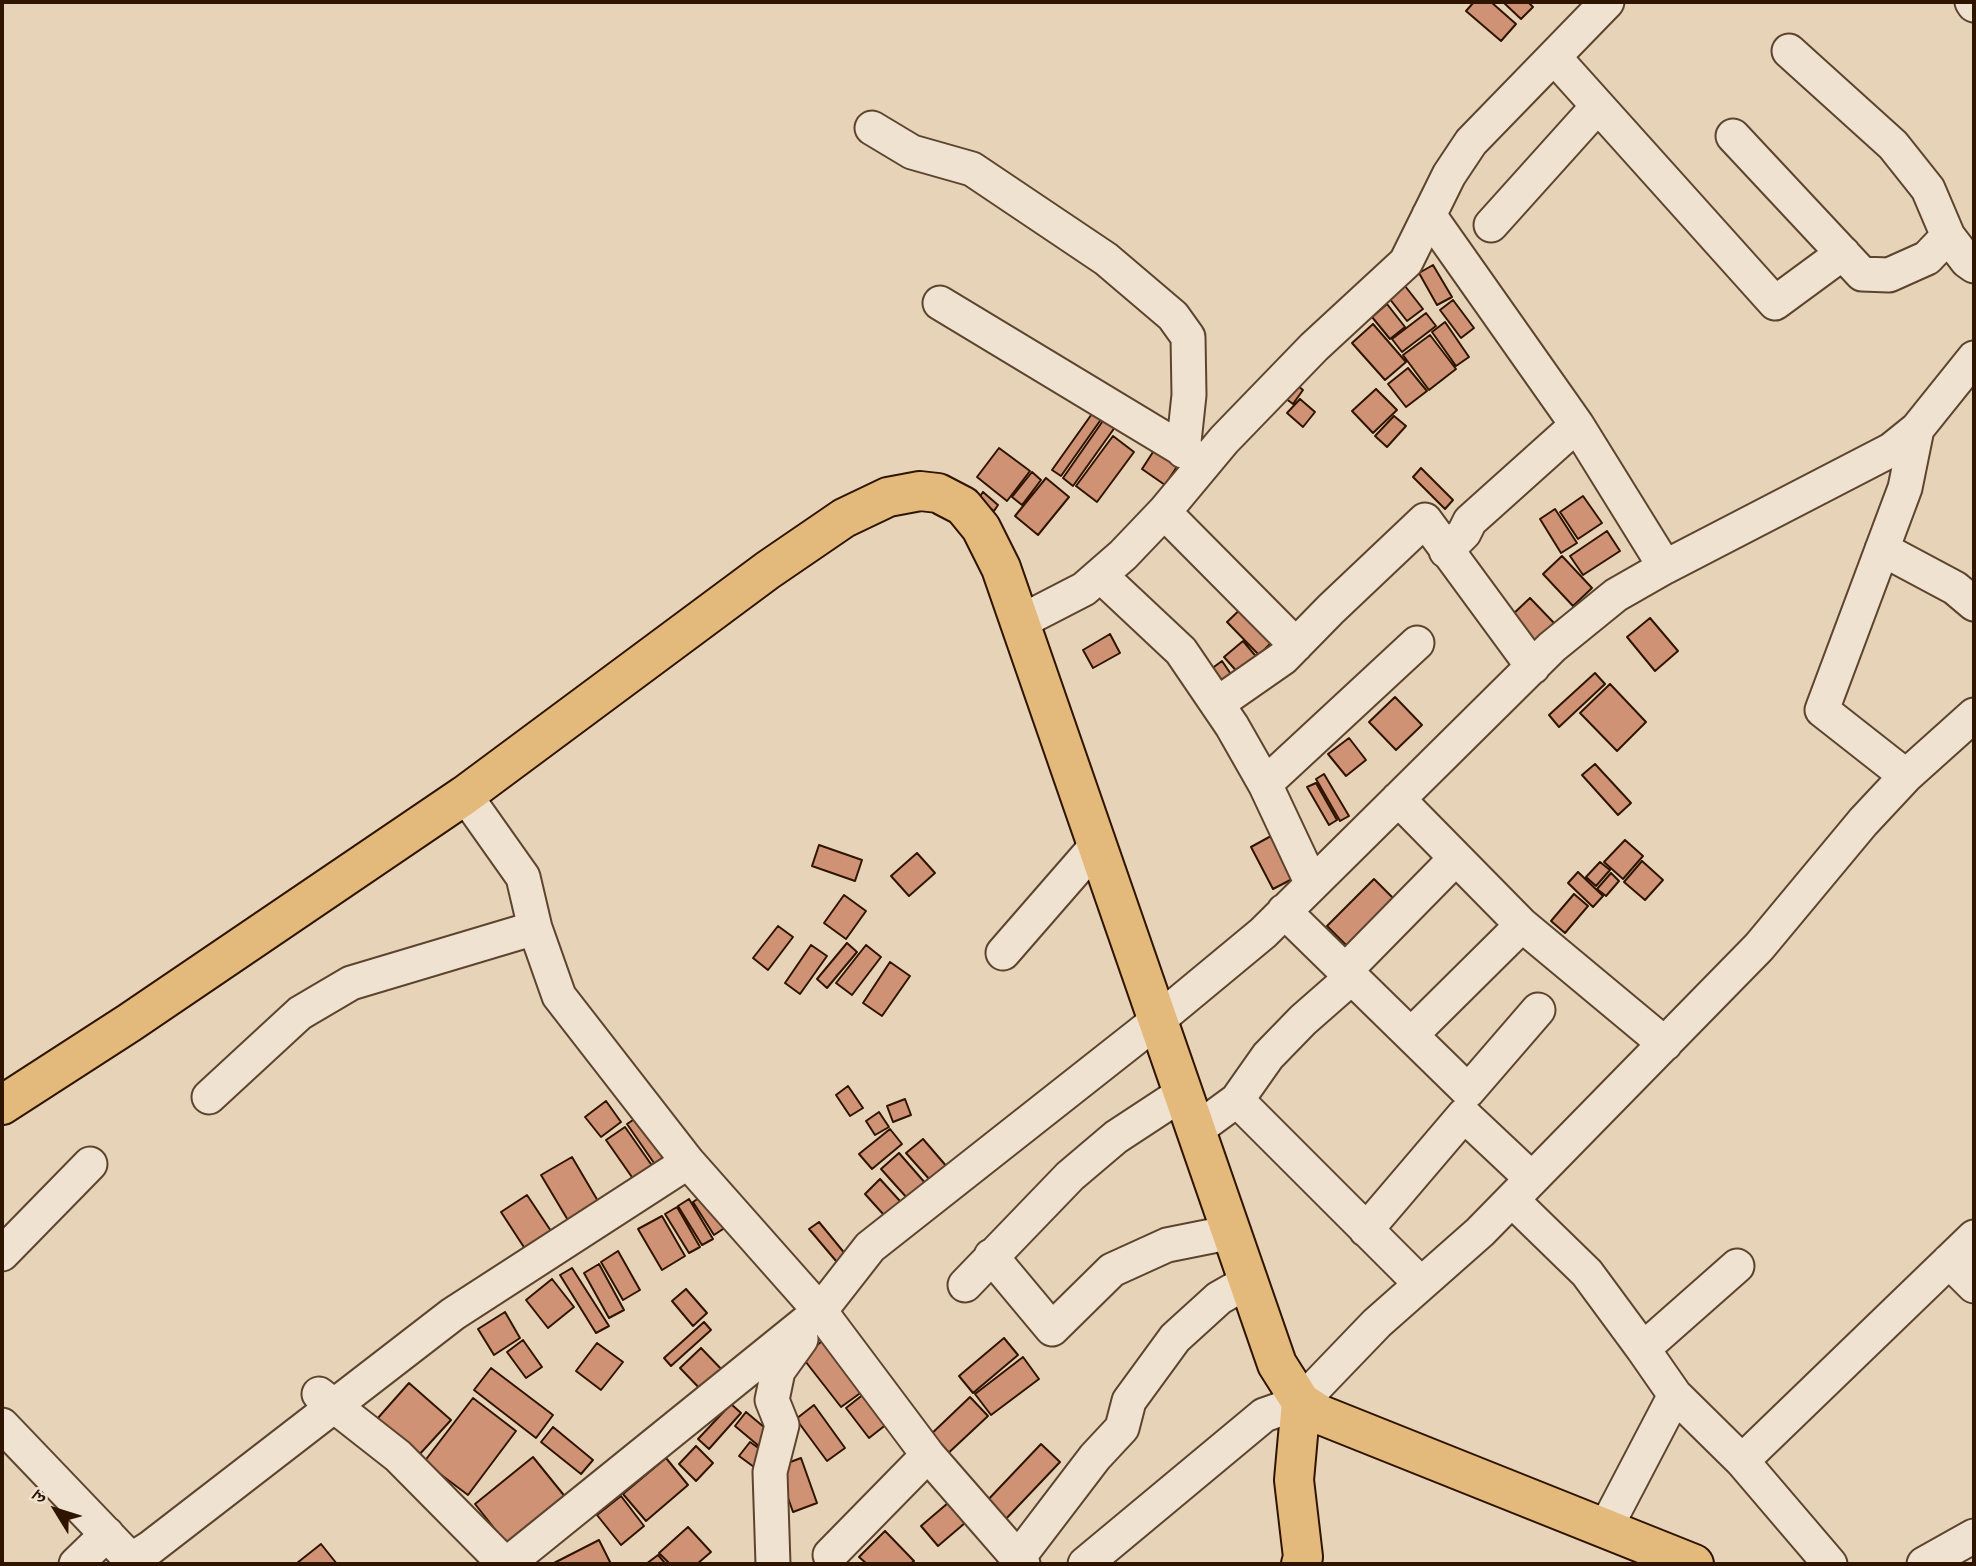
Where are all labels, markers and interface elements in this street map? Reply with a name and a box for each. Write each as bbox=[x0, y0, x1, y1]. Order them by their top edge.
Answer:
north arrow bbox=[21, 1475, 91, 1545]
text: उ bbox=[27, 1486, 51, 1508]

